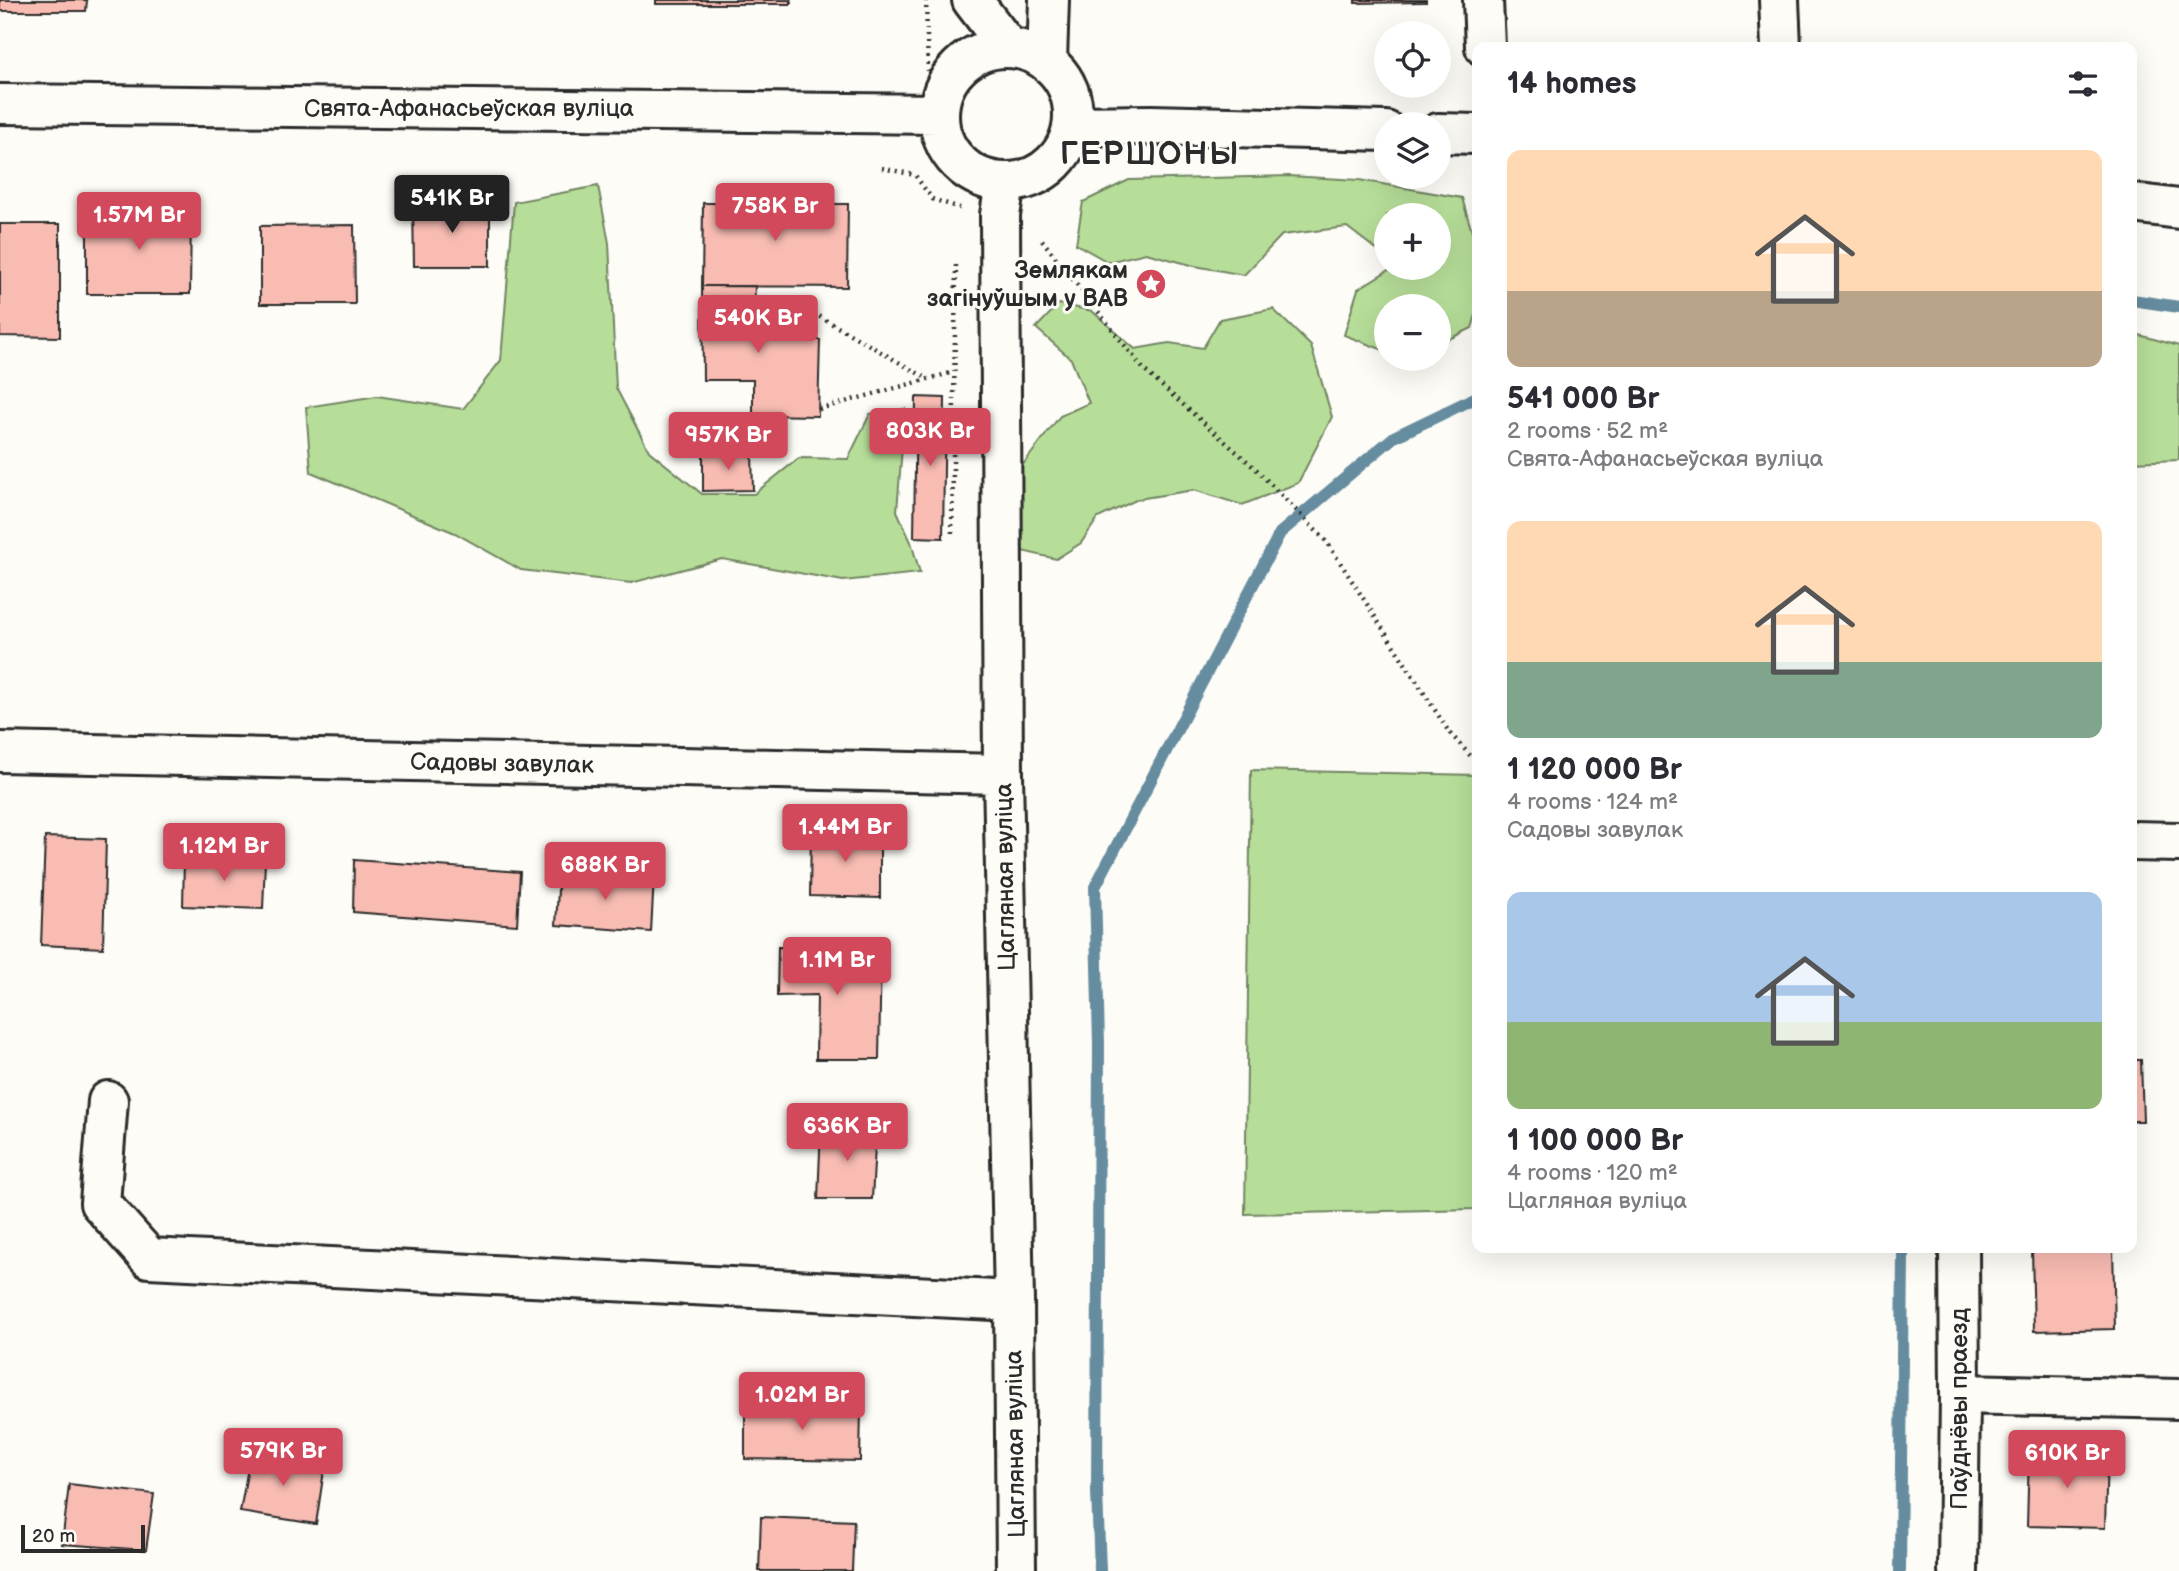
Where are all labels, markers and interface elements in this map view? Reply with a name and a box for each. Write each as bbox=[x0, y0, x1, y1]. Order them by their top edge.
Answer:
map controls bbox=[1374, 21, 1451, 371]
button: locate bbox=[1374, 21, 1451, 98]
icon: filters bbox=[2064, 65, 2102, 103]
text: 14 homes bbox=[1507, 66, 1636, 102]
street label: Свята-Афанасьеўская вуліца bbox=[304, 94, 634, 123]
button: layers bbox=[1374, 112, 1451, 189]
district label: ГЕРШОНЫ bbox=[1060, 135, 1240, 174]
pin: 541K Br bbox=[387, 176, 517, 235]
text: 541K Br bbox=[410, 184, 494, 212]
pin: 758K Br bbox=[710, 184, 840, 243]
pin: 1.57M Br bbox=[67, 192, 211, 252]
text: 758K Br bbox=[731, 192, 819, 220]
icon: home bbox=[1742, 196, 1868, 322]
text: 1.57M Br bbox=[93, 201, 185, 229]
button: + bbox=[1374, 203, 1451, 280]
place label: Землякам загінуўшым у ВАВ bbox=[927, 256, 1128, 313]
place icon: Землякам загінуўшым у ВАВ bbox=[1134, 267, 1168, 301]
button: − bbox=[1374, 294, 1451, 371]
pin: 540K Br bbox=[693, 296, 823, 355]
text: 540K Br bbox=[714, 304, 802, 332]
text: 541 000 Br bbox=[1507, 381, 1659, 417]
pin: 803K Br bbox=[865, 408, 995, 468]
pin: 957K Br bbox=[663, 412, 793, 472]
text: 803K Br bbox=[886, 417, 974, 445]
text: 2 rooms · 52 m² bbox=[1507, 417, 1668, 445]
text: 957K Br bbox=[685, 421, 771, 449]
text: Свята-Афанасьеўская вуліца bbox=[1507, 445, 1823, 473]
icon: home bbox=[1742, 567, 1868, 693]
street label: Садовы завулак bbox=[410, 747, 594, 780]
text: 1 120 000 Br bbox=[1507, 752, 1682, 788]
street label: Цагляная вуліца bbox=[989, 783, 1022, 971]
text: 4 rooms · 124 m² bbox=[1507, 788, 1678, 816]
pin: 1.44M Br bbox=[773, 804, 917, 864]
text: 1.44M Br bbox=[798, 813, 892, 841]
text: Садовы завулак bbox=[1507, 816, 1683, 844]
pin: 1.12M Br bbox=[152, 824, 296, 883]
text: 1.12M Br bbox=[179, 832, 269, 860]
pin: 688K Br bbox=[540, 842, 670, 902]
text: 688K Br bbox=[561, 851, 649, 879]
pin: 1.1M Br bbox=[772, 937, 902, 997]
icon: home bbox=[1742, 938, 1868, 1064]
text: 1.1M Br bbox=[799, 946, 875, 974]
pin: 636K Br bbox=[782, 1104, 912, 1163]
text: 636K Br bbox=[803, 1112, 891, 1140]
text: 1 100 000 Br bbox=[1507, 1123, 1683, 1159]
text: 4 rooms · 120 m² bbox=[1507, 1159, 1678, 1187]
text: Цагляная вуліца bbox=[1507, 1187, 1687, 1215]
street label: Паўднёвы праезд bbox=[1945, 1308, 1974, 1510]
street label: Цагляная вуліца bbox=[999, 1350, 1032, 1538]
pin: 1.02M Br bbox=[730, 1372, 874, 1432]
text: 1.02M Br bbox=[755, 1381, 849, 1409]
pin: 579K Br bbox=[218, 1428, 348, 1488]
pin: 610K Br bbox=[2002, 1430, 2132, 1490]
text: 579K Br bbox=[240, 1437, 326, 1465]
text: 610K Br bbox=[2024, 1439, 2110, 1467]
scale bar bbox=[21, 1522, 145, 1554]
text: 20 m bbox=[32, 1525, 75, 1548]

